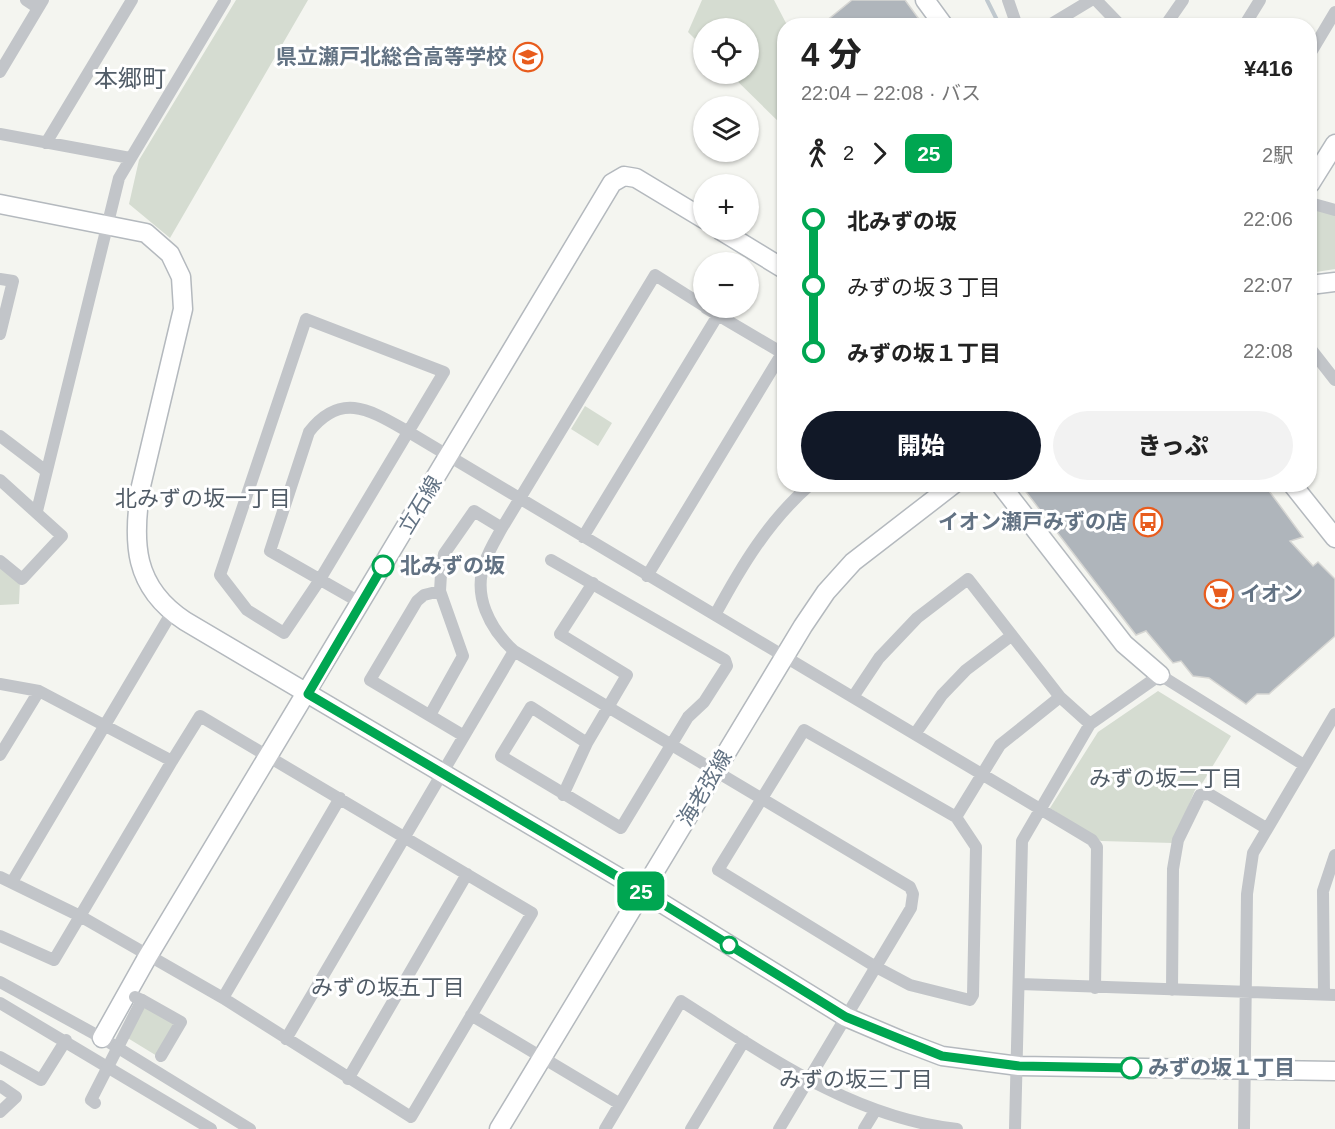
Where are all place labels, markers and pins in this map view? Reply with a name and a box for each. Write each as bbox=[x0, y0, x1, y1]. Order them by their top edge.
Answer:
school or university icon: 県立瀬戸北総合高等学校 bbox=[512, 41, 544, 73]
place label: 県立瀬戸北総合高等学校 bbox=[276, 45, 507, 68]
bus stop icon: イオン瀬戸みずの店 bbox=[1132, 506, 1164, 538]
place label: イオン瀬戸みずの店 bbox=[938, 510, 1127, 533]
place label: 北みずの坂 bbox=[400, 554, 505, 577]
marker: 北みずの坂 bbox=[372, 555, 394, 577]
supermarket icon: イオン bbox=[1203, 578, 1235, 610]
place label: イオン bbox=[1240, 582, 1303, 605]
unlabelled marker bbox=[720, 936, 738, 954]
place label: みずの坂１丁目 bbox=[1148, 1056, 1295, 1079]
marker: みずの坂１丁目 bbox=[1120, 1057, 1142, 1079]

